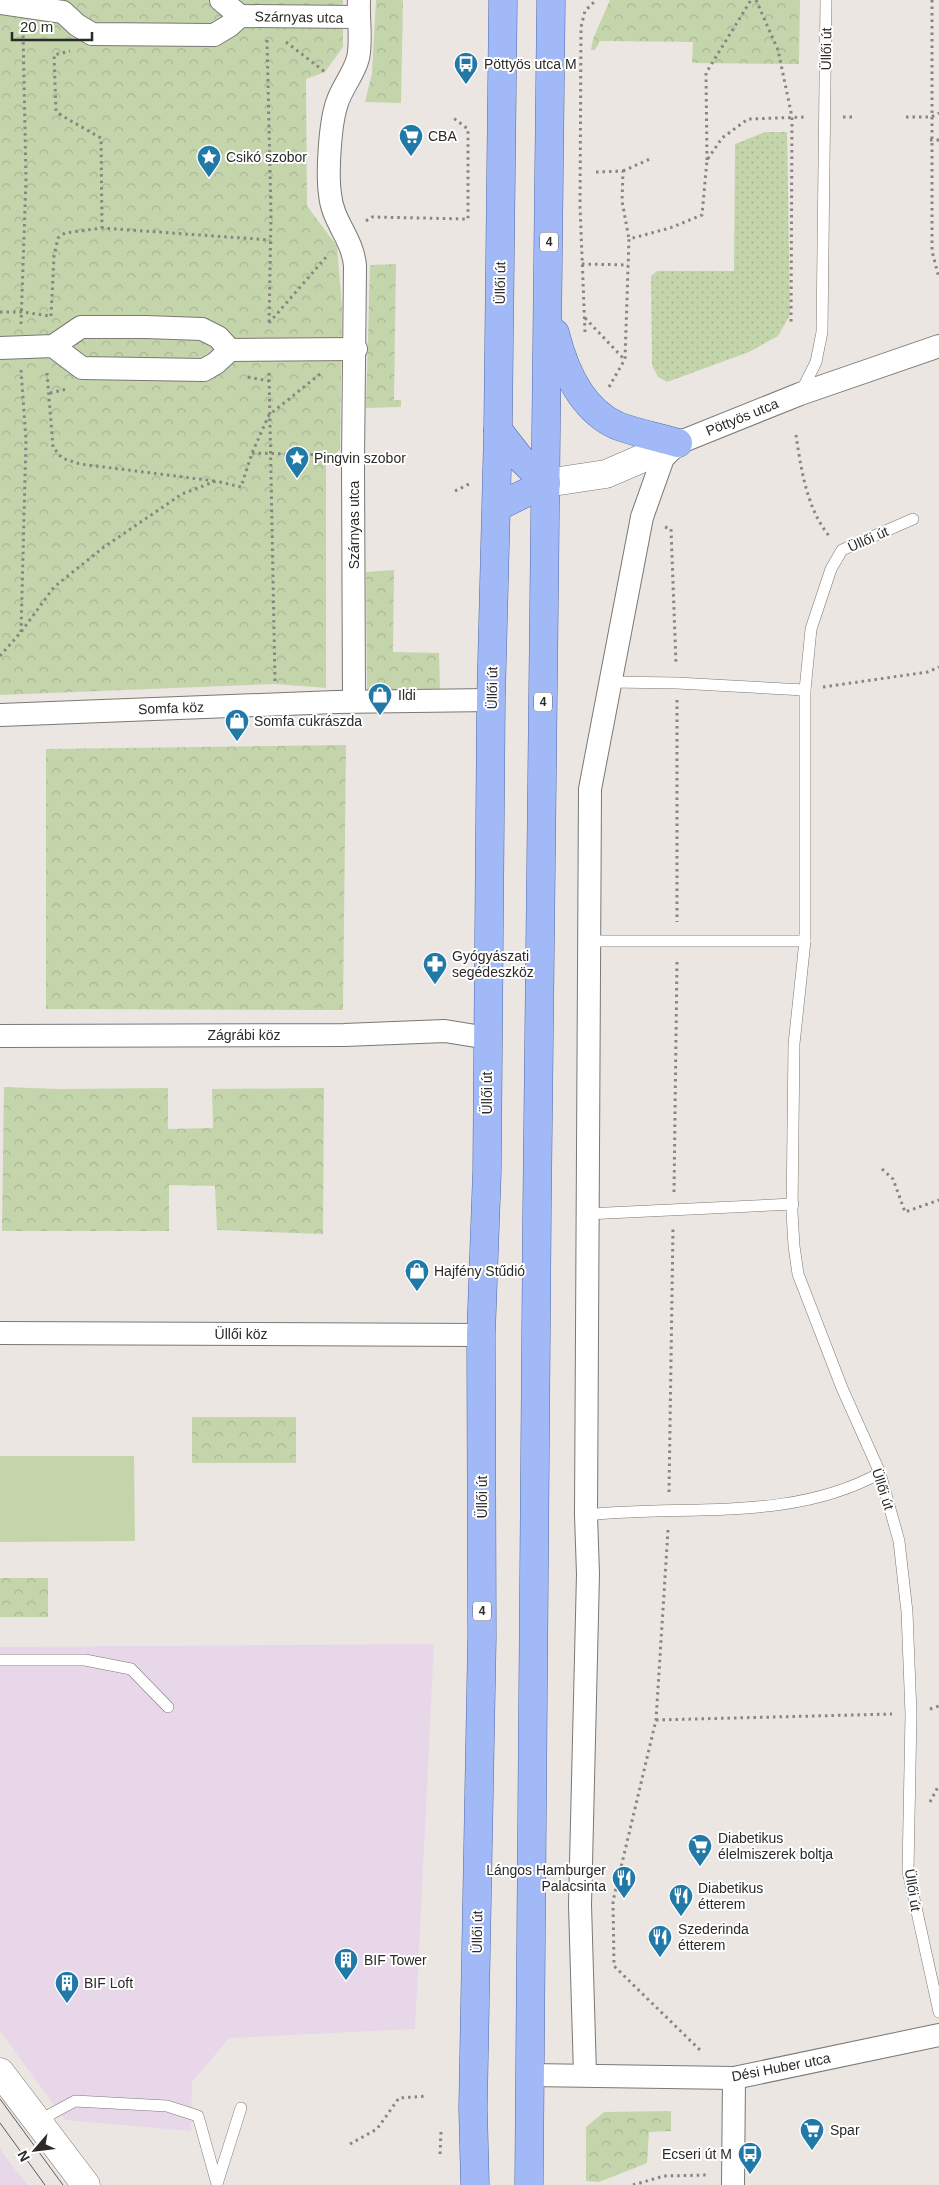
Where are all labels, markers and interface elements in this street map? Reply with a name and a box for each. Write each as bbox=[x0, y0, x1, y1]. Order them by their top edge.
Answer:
street label: Szárnyas utca bbox=[255, 8, 344, 26]
scale bar bbox=[12, 10, 92, 42]
text: 20 m bbox=[20, 18, 53, 35]
street label: Üllői út bbox=[817, 27, 834, 71]
bus stop icon: Pöttyös utca M bbox=[453, 51, 479, 85]
place label: Pöttyös utca M bbox=[484, 56, 577, 72]
supermarket icon: CBA bbox=[398, 123, 424, 157]
place label: CBA bbox=[428, 128, 457, 144]
place icon: Csikó szobor bbox=[196, 144, 222, 178]
place label: Csikó szobor bbox=[226, 149, 307, 165]
road number: 4 bbox=[540, 232, 558, 252]
street label: Üllői út bbox=[491, 261, 508, 305]
street label: Pöttyös utca bbox=[703, 395, 781, 439]
place icon: Pingvin szobor bbox=[284, 445, 310, 479]
place label: Pingvin szobor bbox=[314, 450, 406, 466]
street label: Szárnyas utca bbox=[346, 480, 362, 569]
street label: Üllői út bbox=[845, 522, 891, 555]
street label: Üllői út bbox=[483, 666, 500, 710]
shop icon: Ildi bbox=[367, 682, 393, 716]
place label: Ildi bbox=[398, 687, 416, 703]
road number: 4 bbox=[534, 692, 552, 712]
street label: Somfa köz bbox=[138, 699, 204, 717]
shop icon: Somfa cukrászda bbox=[224, 708, 250, 742]
place label: Somfa cukrászda bbox=[254, 713, 362, 729]
place label: Gyógyászati segédeszköz bbox=[452, 948, 534, 980]
pharmacy icon: Gyógyászati segédeszköz bbox=[422, 951, 448, 985]
street label: Zágrábi köz bbox=[207, 1027, 281, 1043]
street label: Üllői út bbox=[478, 1071, 495, 1114]
shop icon: Hajfény Stűdió bbox=[404, 1258, 430, 1292]
place label: Hajfény Stűdió bbox=[434, 1263, 525, 1279]
street label: Üllői köz bbox=[215, 1325, 267, 1342]
street label: Üllői út bbox=[869, 1466, 898, 1512]
street label: Üllői út bbox=[473, 1475, 490, 1518]
road number: 4 bbox=[473, 1602, 491, 1620]
place label: Diabetikus élelmiszerek boltja bbox=[718, 1830, 833, 1862]
supermarket icon: Diabetikus élelmiszerek boltja bbox=[687, 1833, 713, 1867]
place label: Lángos Hamburger Palacsinta bbox=[486, 1862, 606, 1894]
restaurant icon: Lángos Hamburger Palacsinta bbox=[611, 1865, 637, 1899]
street label: Üllői út bbox=[902, 1867, 925, 1912]
place label: Diabetikus étterem bbox=[698, 1880, 763, 1912]
restaurant icon: Diabetikus étterem bbox=[668, 1883, 694, 1917]
street label: Üllői út bbox=[468, 1910, 485, 1954]
place label: Szederinda étterem bbox=[678, 1921, 749, 1953]
restaurant icon: Szederinda étterem bbox=[647, 1924, 673, 1958]
building icon: BIF Tower bbox=[333, 1947, 359, 1981]
place label: BIF Tower bbox=[364, 1952, 427, 1968]
building icon: BIF Loft bbox=[54, 1970, 80, 2004]
place label: BIF Loft bbox=[84, 1975, 133, 1991]
street label: Dési Huber utca bbox=[730, 2050, 832, 2084]
supermarket icon: Spar bbox=[799, 2117, 825, 2151]
place label: Spar bbox=[830, 2122, 860, 2138]
north arrow bbox=[10, 2125, 60, 2175]
bus stop icon: Ecseri út M bbox=[737, 2141, 763, 2175]
place label: Ecseri út M bbox=[662, 2146, 732, 2162]
text: N bbox=[14, 2148, 33, 2164]

